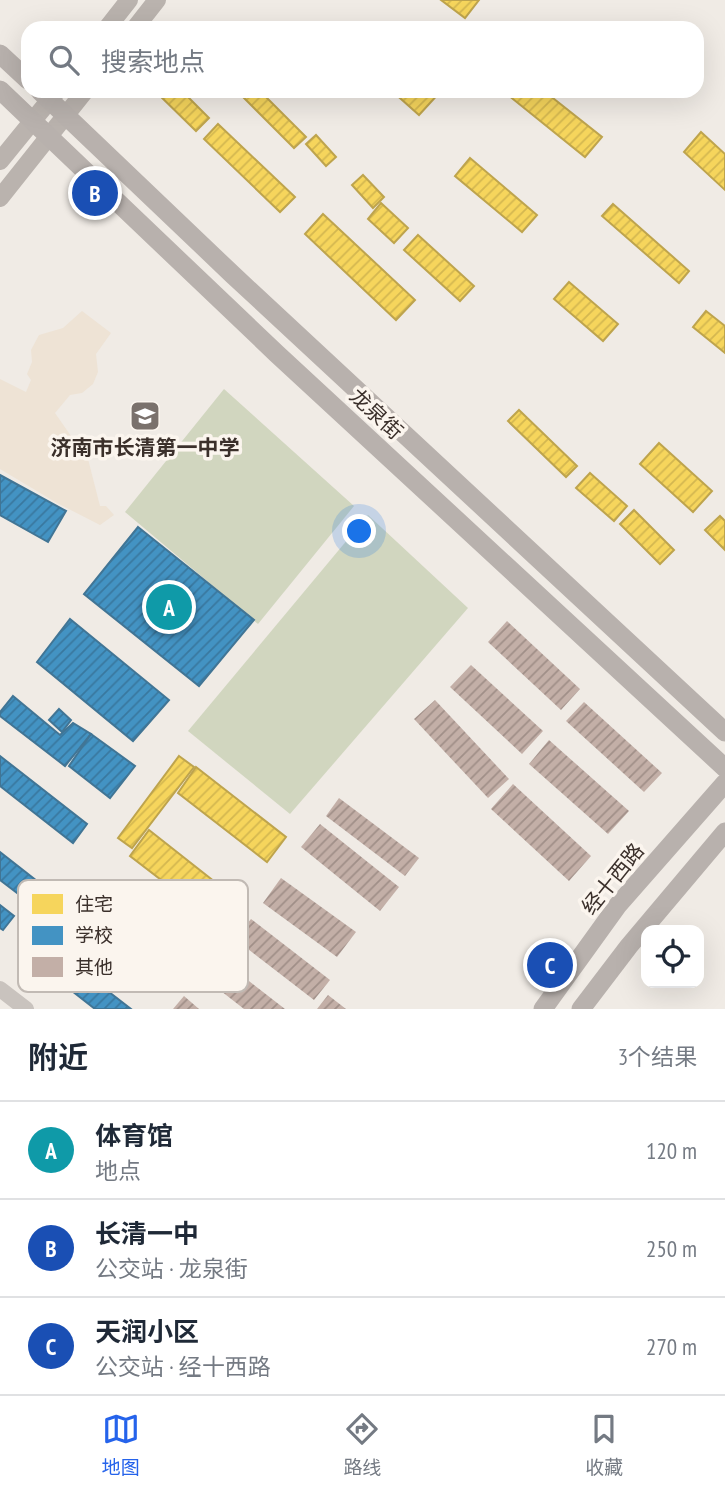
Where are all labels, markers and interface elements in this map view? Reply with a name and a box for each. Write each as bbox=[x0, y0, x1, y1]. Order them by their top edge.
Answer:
search box bbox=[21, 21, 704, 98]
icon: search bbox=[45, 41, 83, 79]
text: 搜索地点 bbox=[101, 45, 205, 78]
pin: B bbox=[72, 167, 118, 219]
street label: 龙泉街 bbox=[344, 382, 409, 445]
school or university icon: 济南市长清第一中学 bbox=[128, 399, 162, 433]
place label: 济南市长清第一中学 bbox=[51, 434, 240, 461]
your location bbox=[342, 514, 376, 548]
pin: A bbox=[146, 581, 192, 633]
street label: 经十西路 bbox=[576, 838, 650, 920]
legend bbox=[18, 880, 248, 992]
text: 住宅 bbox=[75, 892, 113, 916]
text: 学校 bbox=[75, 923, 113, 947]
map controls bbox=[641, 925, 704, 988]
button: locate bbox=[641, 925, 704, 988]
pin: C bbox=[527, 939, 573, 991]
text: 其他 bbox=[75, 955, 113, 979]
text: 附近 bbox=[28, 1037, 88, 1076]
text: 3个结果 bbox=[618, 1042, 697, 1071]
text: 体育馆 bbox=[95, 1119, 173, 1152]
text: A bbox=[45, 1136, 57, 1165]
text: 120 m bbox=[646, 1136, 697, 1165]
text: 地点 bbox=[95, 1156, 141, 1185]
text: 长清一中 bbox=[95, 1217, 199, 1250]
text: B bbox=[45, 1234, 57, 1263]
text: 250 m bbox=[646, 1234, 697, 1263]
text: 公交站 · 龙泉街 bbox=[95, 1254, 248, 1283]
text: 天润小区 bbox=[95, 1315, 199, 1348]
text: C bbox=[46, 1332, 56, 1361]
text: 270 m bbox=[646, 1332, 697, 1361]
text: 公交站 · 经十西路 bbox=[95, 1352, 271, 1381]
tab: 地图 bbox=[102, 1410, 140, 1479]
tab: 路线 bbox=[343, 1410, 381, 1479]
tab: 收藏 bbox=[585, 1410, 623, 1479]

